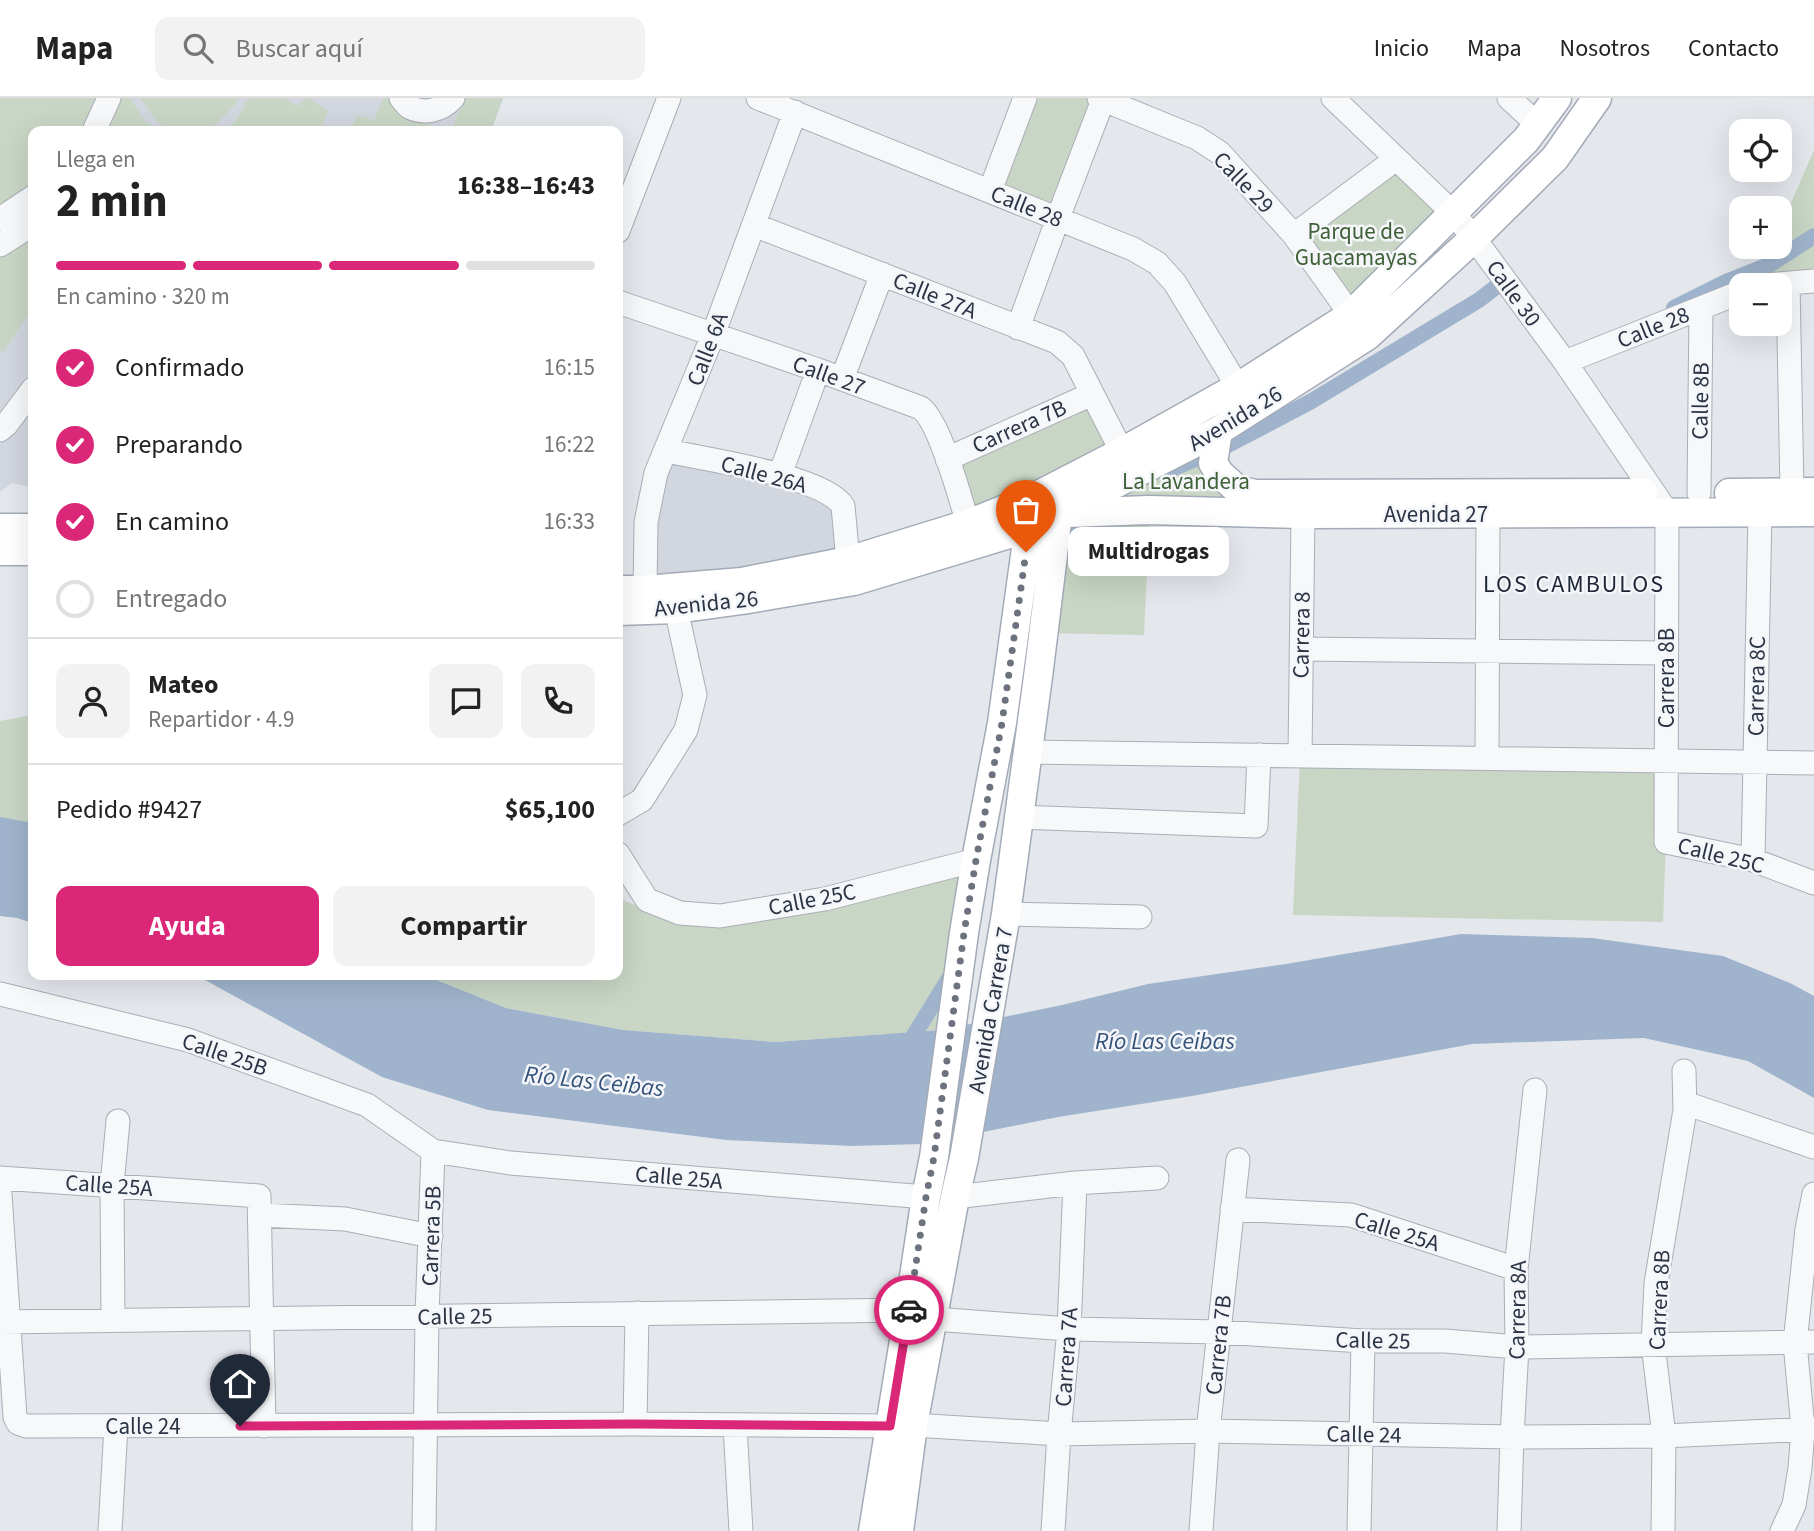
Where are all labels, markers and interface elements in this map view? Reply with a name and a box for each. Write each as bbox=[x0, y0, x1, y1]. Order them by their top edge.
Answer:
search box bbox=[155, 17, 645, 80]
text: Mapa bbox=[35, 25, 113, 72]
icon: search bbox=[179, 29, 217, 67]
text: Buscar aquí bbox=[235, 30, 363, 67]
text: Inicio bbox=[1374, 31, 1429, 66]
text: Mapa bbox=[1467, 31, 1522, 66]
text: Nosotros bbox=[1560, 31, 1650, 66]
text: Contacto bbox=[1688, 31, 1779, 66]
map controls bbox=[1729, 119, 1792, 336]
button: locate bbox=[1729, 119, 1792, 182]
text: Llega en bbox=[56, 143, 136, 176]
street label: Calle 29 bbox=[1206, 144, 1282, 221]
text: 16:38–16:43 bbox=[457, 167, 595, 204]
text: 2 min bbox=[56, 169, 168, 234]
street label: Calle 28 bbox=[986, 177, 1068, 236]
button: + bbox=[1729, 196, 1792, 259]
park label: Parque de Guacamayas bbox=[1295, 215, 1417, 274]
street label: Calle 30 bbox=[1478, 253, 1549, 333]
street label: Calle 27A bbox=[888, 264, 982, 327]
button: − bbox=[1729, 273, 1792, 336]
text: En camino · 320 m bbox=[56, 280, 230, 313]
street label: Calle 28 bbox=[1612, 298, 1694, 357]
street label: Calle 6A bbox=[678, 307, 737, 391]
street label: Calle 27 bbox=[788, 347, 870, 404]
icon: check bbox=[56, 349, 94, 387]
text: Confirmado bbox=[115, 349, 244, 386]
text: 16:15 bbox=[544, 351, 595, 384]
street label: Calle 8B bbox=[1683, 362, 1718, 440]
street label: Avenida 26 bbox=[1182, 377, 1289, 459]
street label: Carrera 7B bbox=[967, 391, 1072, 462]
icon: check bbox=[56, 426, 94, 464]
text: Preparando bbox=[115, 426, 243, 463]
text: 16:22 bbox=[544, 428, 595, 461]
street label: Calle 26A bbox=[717, 447, 811, 502]
park label: La Lavandera bbox=[1122, 465, 1250, 498]
pin bbox=[996, 480, 1056, 552]
icon: bag bbox=[1007, 491, 1045, 529]
street label: Avenida 27 bbox=[1384, 498, 1488, 531]
icon: check bbox=[56, 503, 94, 541]
text: En camino bbox=[115, 503, 229, 540]
text: 16:33 bbox=[544, 505, 595, 538]
callout: Multidrogas bbox=[1068, 528, 1229, 576]
text: Multidrogas bbox=[1088, 535, 1209, 568]
district label: LOS CAMBULOS bbox=[1483, 567, 1665, 602]
text: Entregado bbox=[115, 580, 227, 617]
street label: Avenida 26 bbox=[652, 582, 760, 625]
street label: Carrera 8 bbox=[1284, 591, 1319, 679]
street label: Carrera 8B bbox=[1650, 628, 1683, 728]
street label: Carrera 8C bbox=[1739, 636, 1774, 736]
button: person bbox=[56, 664, 130, 738]
button: chat bbox=[429, 664, 503, 738]
button: phone bbox=[521, 664, 595, 738]
text: Mateo bbox=[148, 666, 218, 703]
text: Repartidor · 4.9 bbox=[148, 703, 294, 736]
text: Pedido #9427 bbox=[56, 791, 202, 828]
text: $65,100 bbox=[505, 791, 595, 828]
street label: Calle 25C bbox=[1674, 829, 1768, 882]
street label: Calle 25C bbox=[766, 875, 859, 924]
button: Ayuda bbox=[56, 886, 319, 966]
button: Compartir bbox=[333, 886, 595, 966]
street label: Avenida Carrera 7 bbox=[960, 924, 1021, 1096]
street label: Calle 25B bbox=[177, 1024, 272, 1085]
water label: Río Las Ceibas bbox=[1095, 1024, 1235, 1059]
water label: Río Las Ceibas bbox=[523, 1057, 666, 1106]
street label: Calle 25A bbox=[634, 1157, 725, 1198]
street label: Calle 25A bbox=[64, 1166, 154, 1205]
street label: Carrera 5B bbox=[413, 1185, 450, 1287]
street label: Calle 25A bbox=[1350, 1203, 1444, 1260]
street label: Carrera 8B bbox=[1640, 1249, 1679, 1351]
street label: Carrera 8A bbox=[1500, 1260, 1535, 1360]
courier bbox=[874, 1275, 944, 1345]
icon: car bbox=[890, 1291, 928, 1329]
street label: Carrera 7B bbox=[1197, 1293, 1240, 1397]
street label: Calle 25 bbox=[417, 1299, 493, 1334]
street label: Carrera 7A bbox=[1047, 1306, 1086, 1408]
street label: Calle 25 bbox=[1335, 1323, 1411, 1358]
pin bbox=[210, 1354, 270, 1426]
icon: home bbox=[221, 1365, 259, 1403]
street label: Calle 24 bbox=[105, 1410, 181, 1443]
street label: Calle 24 bbox=[1326, 1417, 1402, 1452]

